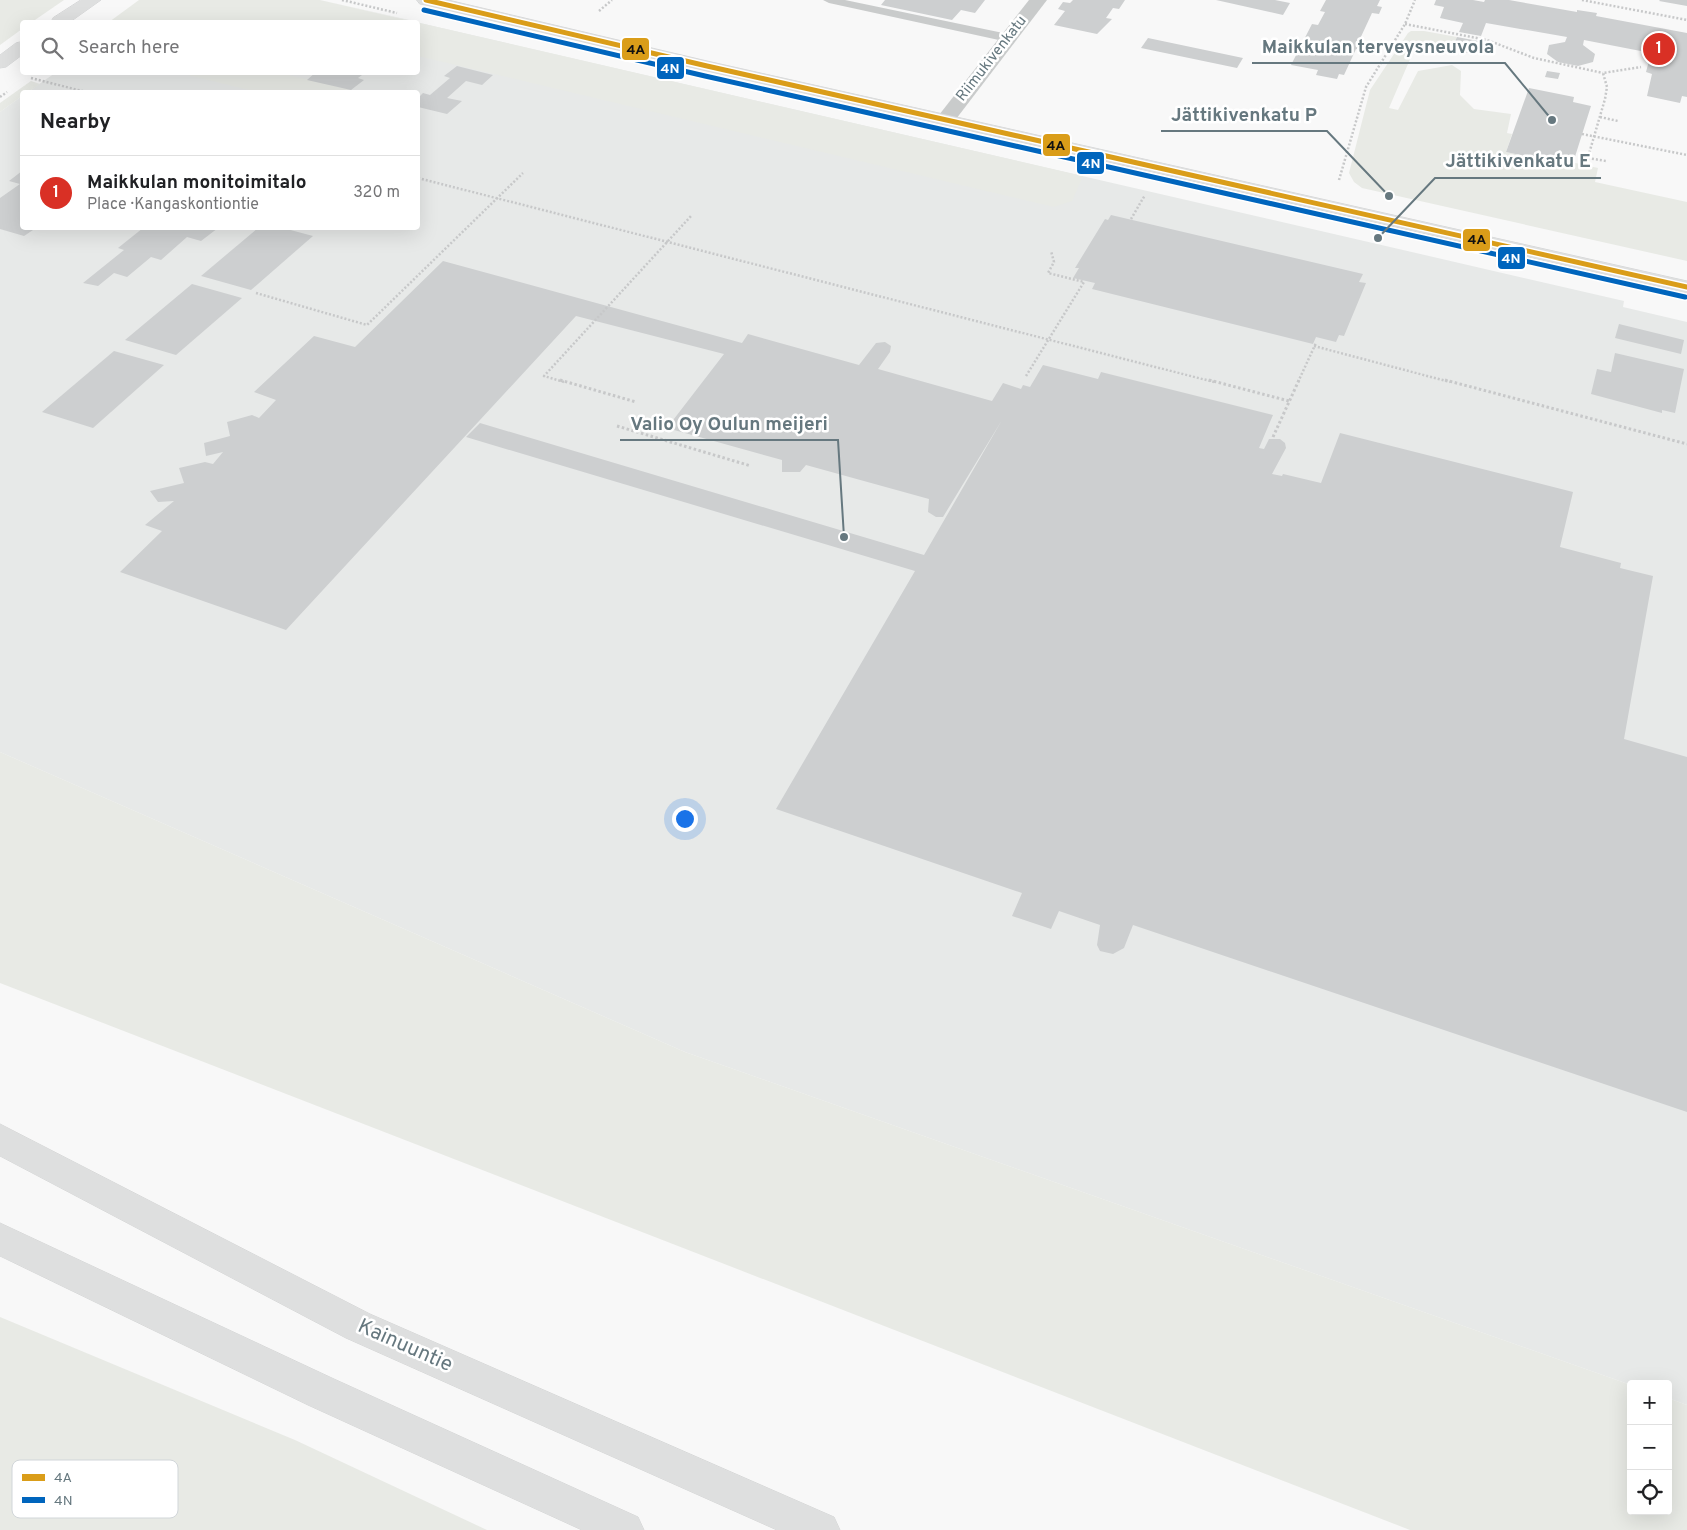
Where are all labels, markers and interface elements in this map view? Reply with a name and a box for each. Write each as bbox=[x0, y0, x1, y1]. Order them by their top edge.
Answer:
street label: Riimukivenkatu bbox=[953, 12, 1031, 106]
search box bbox=[20, 20, 420, 75]
callout: Maikkulan terveysneuvola bbox=[1252, 29, 1505, 63]
pin: 1 bbox=[1643, 30, 1675, 68]
icon: search bbox=[38, 34, 66, 62]
text: Search here bbox=[78, 36, 180, 60]
text: Maikkulan terveysneuvola bbox=[1262, 36, 1494, 60]
line badge: 4A bbox=[621, 37, 650, 61]
text: 4A bbox=[627, 42, 645, 59]
line badge: 4N bbox=[656, 56, 685, 80]
text: 4N bbox=[660, 61, 680, 78]
callout: Jättikivenkatu P bbox=[1161, 97, 1327, 131]
text: Jättikivenkatu P bbox=[1171, 104, 1317, 128]
text: Nearby bbox=[40, 109, 111, 136]
line badge: 4A bbox=[1042, 133, 1071, 157]
text: 4A bbox=[1047, 138, 1065, 155]
callout: Jättikivenkatu E bbox=[1435, 144, 1601, 178]
text: Jättikivenkatu E bbox=[1445, 150, 1591, 174]
line badge: 4N bbox=[1076, 151, 1105, 175]
text: 4N bbox=[1081, 156, 1101, 173]
text: Maikkulan monitoimitalo bbox=[87, 171, 307, 195]
text: 1 bbox=[53, 183, 59, 203]
text: 320 m bbox=[353, 183, 400, 203]
text: Place · Kangaskontiontie bbox=[87, 195, 259, 215]
line badge: 4A bbox=[1462, 228, 1491, 252]
text: 4A bbox=[1468, 232, 1486, 249]
line badge: 4N bbox=[1497, 246, 1526, 270]
text: 4N bbox=[1501, 251, 1521, 268]
callout: Valio Oy Oulun meijeri bbox=[620, 406, 838, 440]
text: Valio Oy Oulun meijeri bbox=[630, 413, 828, 437]
your location bbox=[672, 806, 698, 832]
street label: Kainuuntie bbox=[353, 1313, 457, 1379]
map controls bbox=[1627, 1380, 1672, 1515]
button: + bbox=[1627, 1380, 1672, 1425]
button: − bbox=[1627, 1425, 1672, 1470]
legend bbox=[12, 1460, 178, 1518]
text: 4A bbox=[54, 1470, 72, 1487]
button: locate bbox=[1627, 1470, 1672, 1515]
text: 4N bbox=[54, 1493, 73, 1510]

